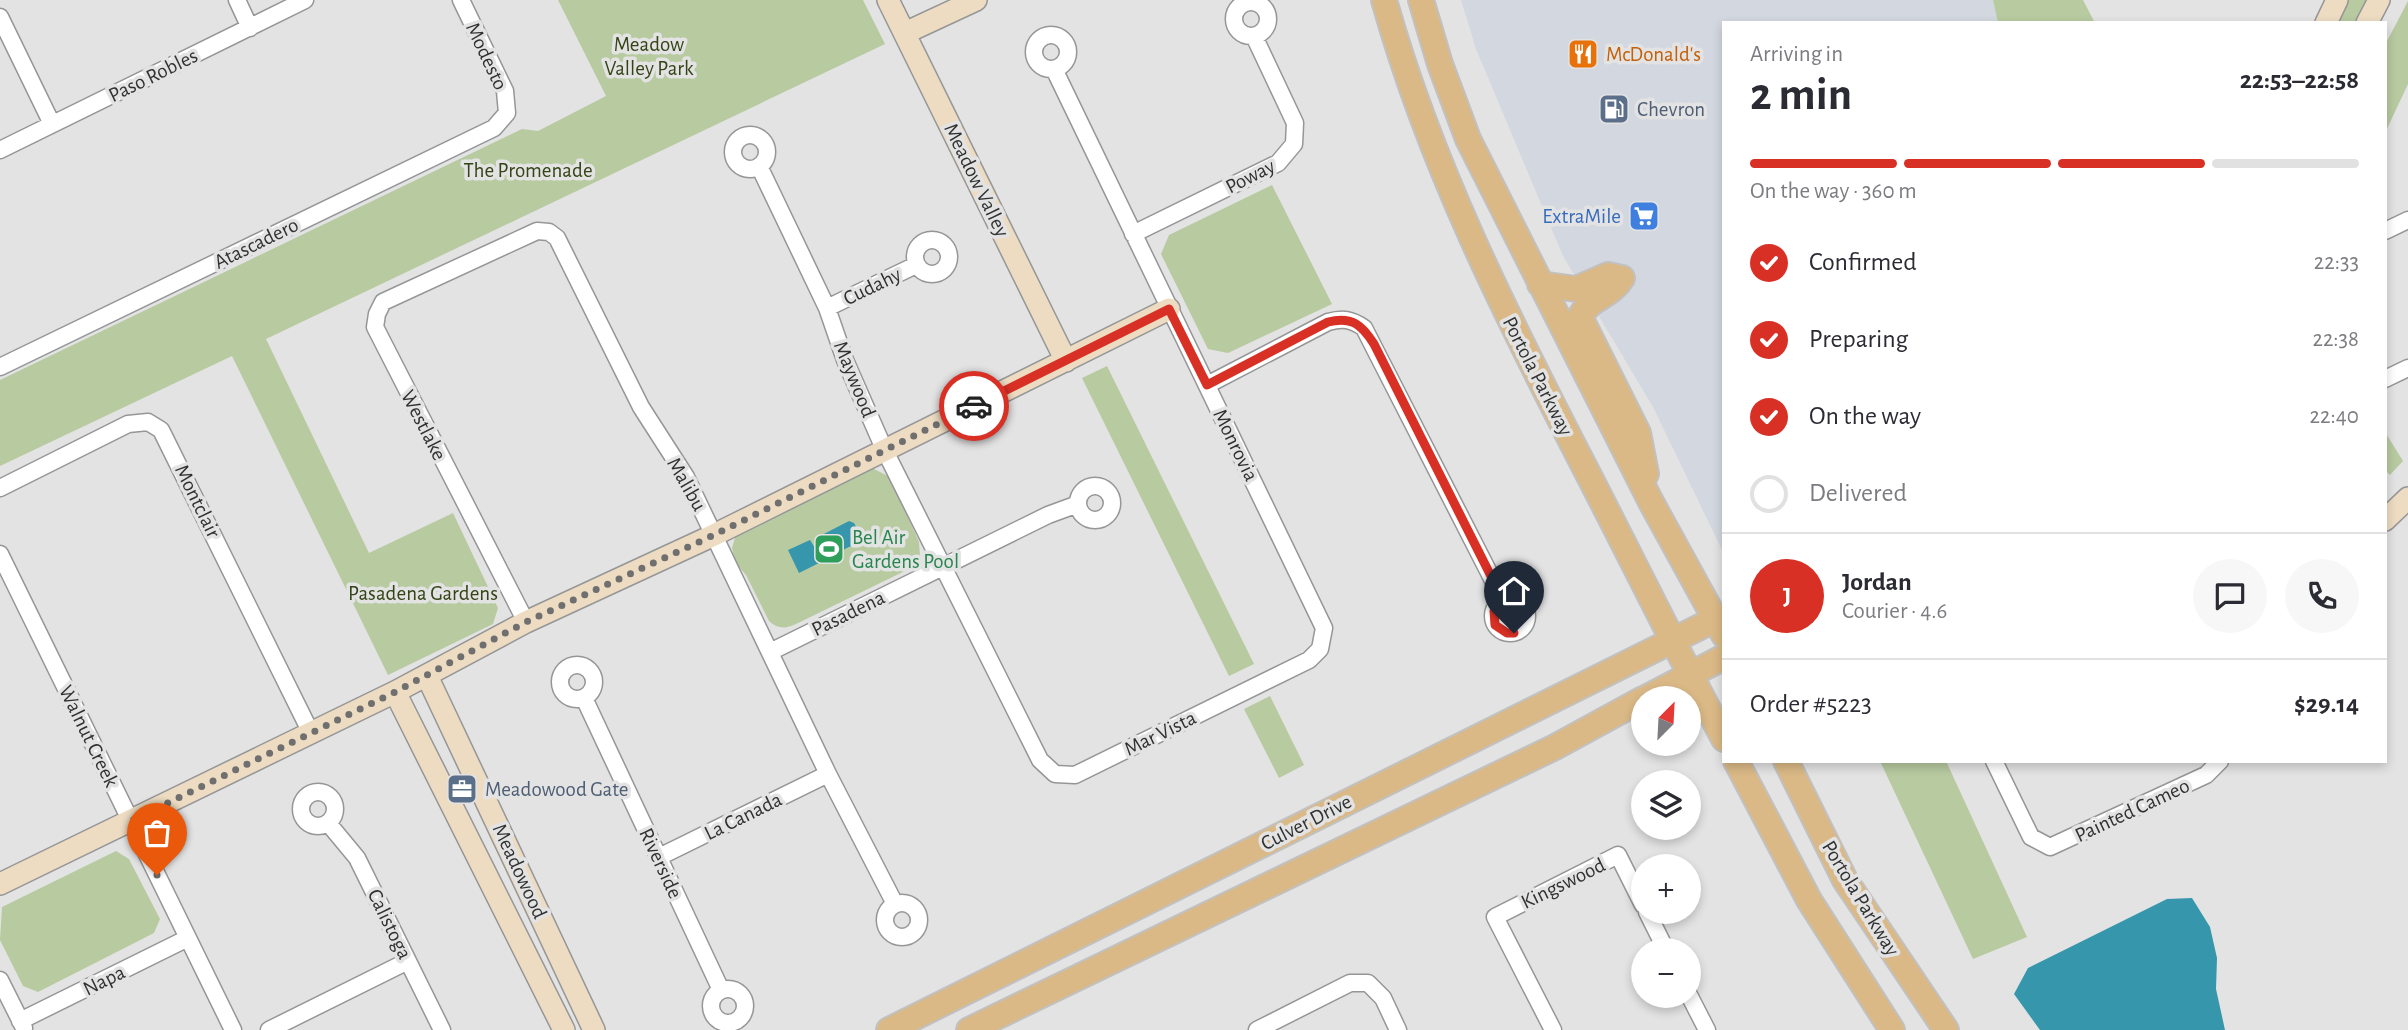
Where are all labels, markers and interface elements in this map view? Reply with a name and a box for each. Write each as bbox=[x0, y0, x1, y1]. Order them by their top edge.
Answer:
street label: Modesto bbox=[462, 19, 511, 93]
park label: Meadow Valley Park bbox=[604, 34, 694, 79]
restaurant icon: McDonald's bbox=[1566, 37, 1600, 71]
text: Arriving in bbox=[1750, 43, 1843, 66]
place label: McDonald's bbox=[1606, 44, 1701, 65]
street label: Paso Robles bbox=[105, 45, 201, 106]
text: 22:53–22:58 bbox=[2240, 67, 2359, 93]
text: 2 min bbox=[1750, 72, 1852, 118]
fuel station icon: Chevron bbox=[1597, 92, 1631, 126]
place label: Chevron bbox=[1637, 99, 1705, 120]
street label: Meadow Valley bbox=[940, 120, 1013, 240]
street label: Poway bbox=[1222, 155, 1278, 198]
park label: The Promenade bbox=[463, 160, 593, 181]
text: On the way · 360 m bbox=[1750, 180, 1917, 203]
supermarket icon: ExtraMile bbox=[1627, 199, 1661, 233]
place label: ExtraMile bbox=[1542, 206, 1621, 227]
street label: Atascadero bbox=[211, 214, 302, 273]
icon: check bbox=[1750, 244, 1788, 282]
text: Confirmed bbox=[1809, 249, 1917, 275]
text: 22:33 bbox=[2314, 251, 2359, 274]
street label: Cudahy bbox=[840, 264, 904, 309]
street label: Portola Parkway bbox=[1499, 313, 1577, 439]
icon: check bbox=[1750, 321, 1788, 359]
text: Preparing bbox=[1809, 326, 1908, 352]
text: 22:38 bbox=[2312, 328, 2359, 351]
street label: Maywood bbox=[830, 338, 879, 420]
courier bbox=[939, 371, 1009, 441]
street label: Westlake bbox=[397, 387, 450, 464]
icon: car bbox=[955, 387, 993, 425]
icon: check bbox=[1750, 398, 1788, 436]
text: On the way bbox=[1809, 403, 1921, 429]
text: 22:40 bbox=[2310, 405, 2359, 428]
street label: Monrovia bbox=[1209, 406, 1262, 485]
street label: Malibu bbox=[663, 454, 710, 515]
street label: Montclair bbox=[171, 461, 224, 541]
text: Delivered bbox=[1809, 480, 1907, 506]
place label: Bel Air Gardens Pool bbox=[852, 527, 959, 572]
sports icon: Bel Air Gardens Pool bbox=[812, 532, 846, 566]
button: chat bbox=[2193, 559, 2267, 633]
button: phone bbox=[2285, 559, 2359, 633]
pin bbox=[1484, 561, 1544, 633]
text: Jordan bbox=[1842, 569, 1912, 595]
icon: home bbox=[1495, 572, 1533, 610]
park label: Pasadena Gardens bbox=[348, 583, 498, 604]
text: J bbox=[1783, 583, 1791, 609]
street label: Pasadena bbox=[808, 587, 888, 640]
text: Courier · 4.6 bbox=[1842, 600, 1947, 623]
street label: Walnut Creek bbox=[55, 682, 122, 791]
north arrow bbox=[1631, 686, 1701, 756]
map controls bbox=[1631, 686, 1701, 1008]
text: Order #5223 bbox=[1750, 691, 1872, 717]
text: $29.14 bbox=[2294, 691, 2359, 717]
street label: Mar Vista bbox=[1121, 707, 1200, 760]
button: layers bbox=[1631, 770, 1701, 840]
office icon: Meadowood Gate bbox=[445, 772, 479, 806]
street label: Painted Cameo bbox=[2072, 775, 2193, 846]
place label: Meadowood Gate bbox=[485, 779, 628, 800]
street label: La Canada bbox=[701, 789, 786, 844]
street label: Culver Drive bbox=[1257, 791, 1355, 854]
pin bbox=[127, 803, 187, 875]
icon: bag bbox=[138, 814, 176, 852]
street label: Meadowood bbox=[489, 821, 551, 922]
street label: Riverside bbox=[635, 825, 686, 902]
street label: Portola Parkway bbox=[1818, 837, 1903, 960]
street label: Kingswood bbox=[1518, 854, 1609, 913]
button: + bbox=[1631, 854, 1701, 924]
street label: Calistoga bbox=[364, 886, 416, 963]
button: − bbox=[1631, 938, 1701, 1008]
street label: Napa bbox=[80, 961, 129, 1000]

